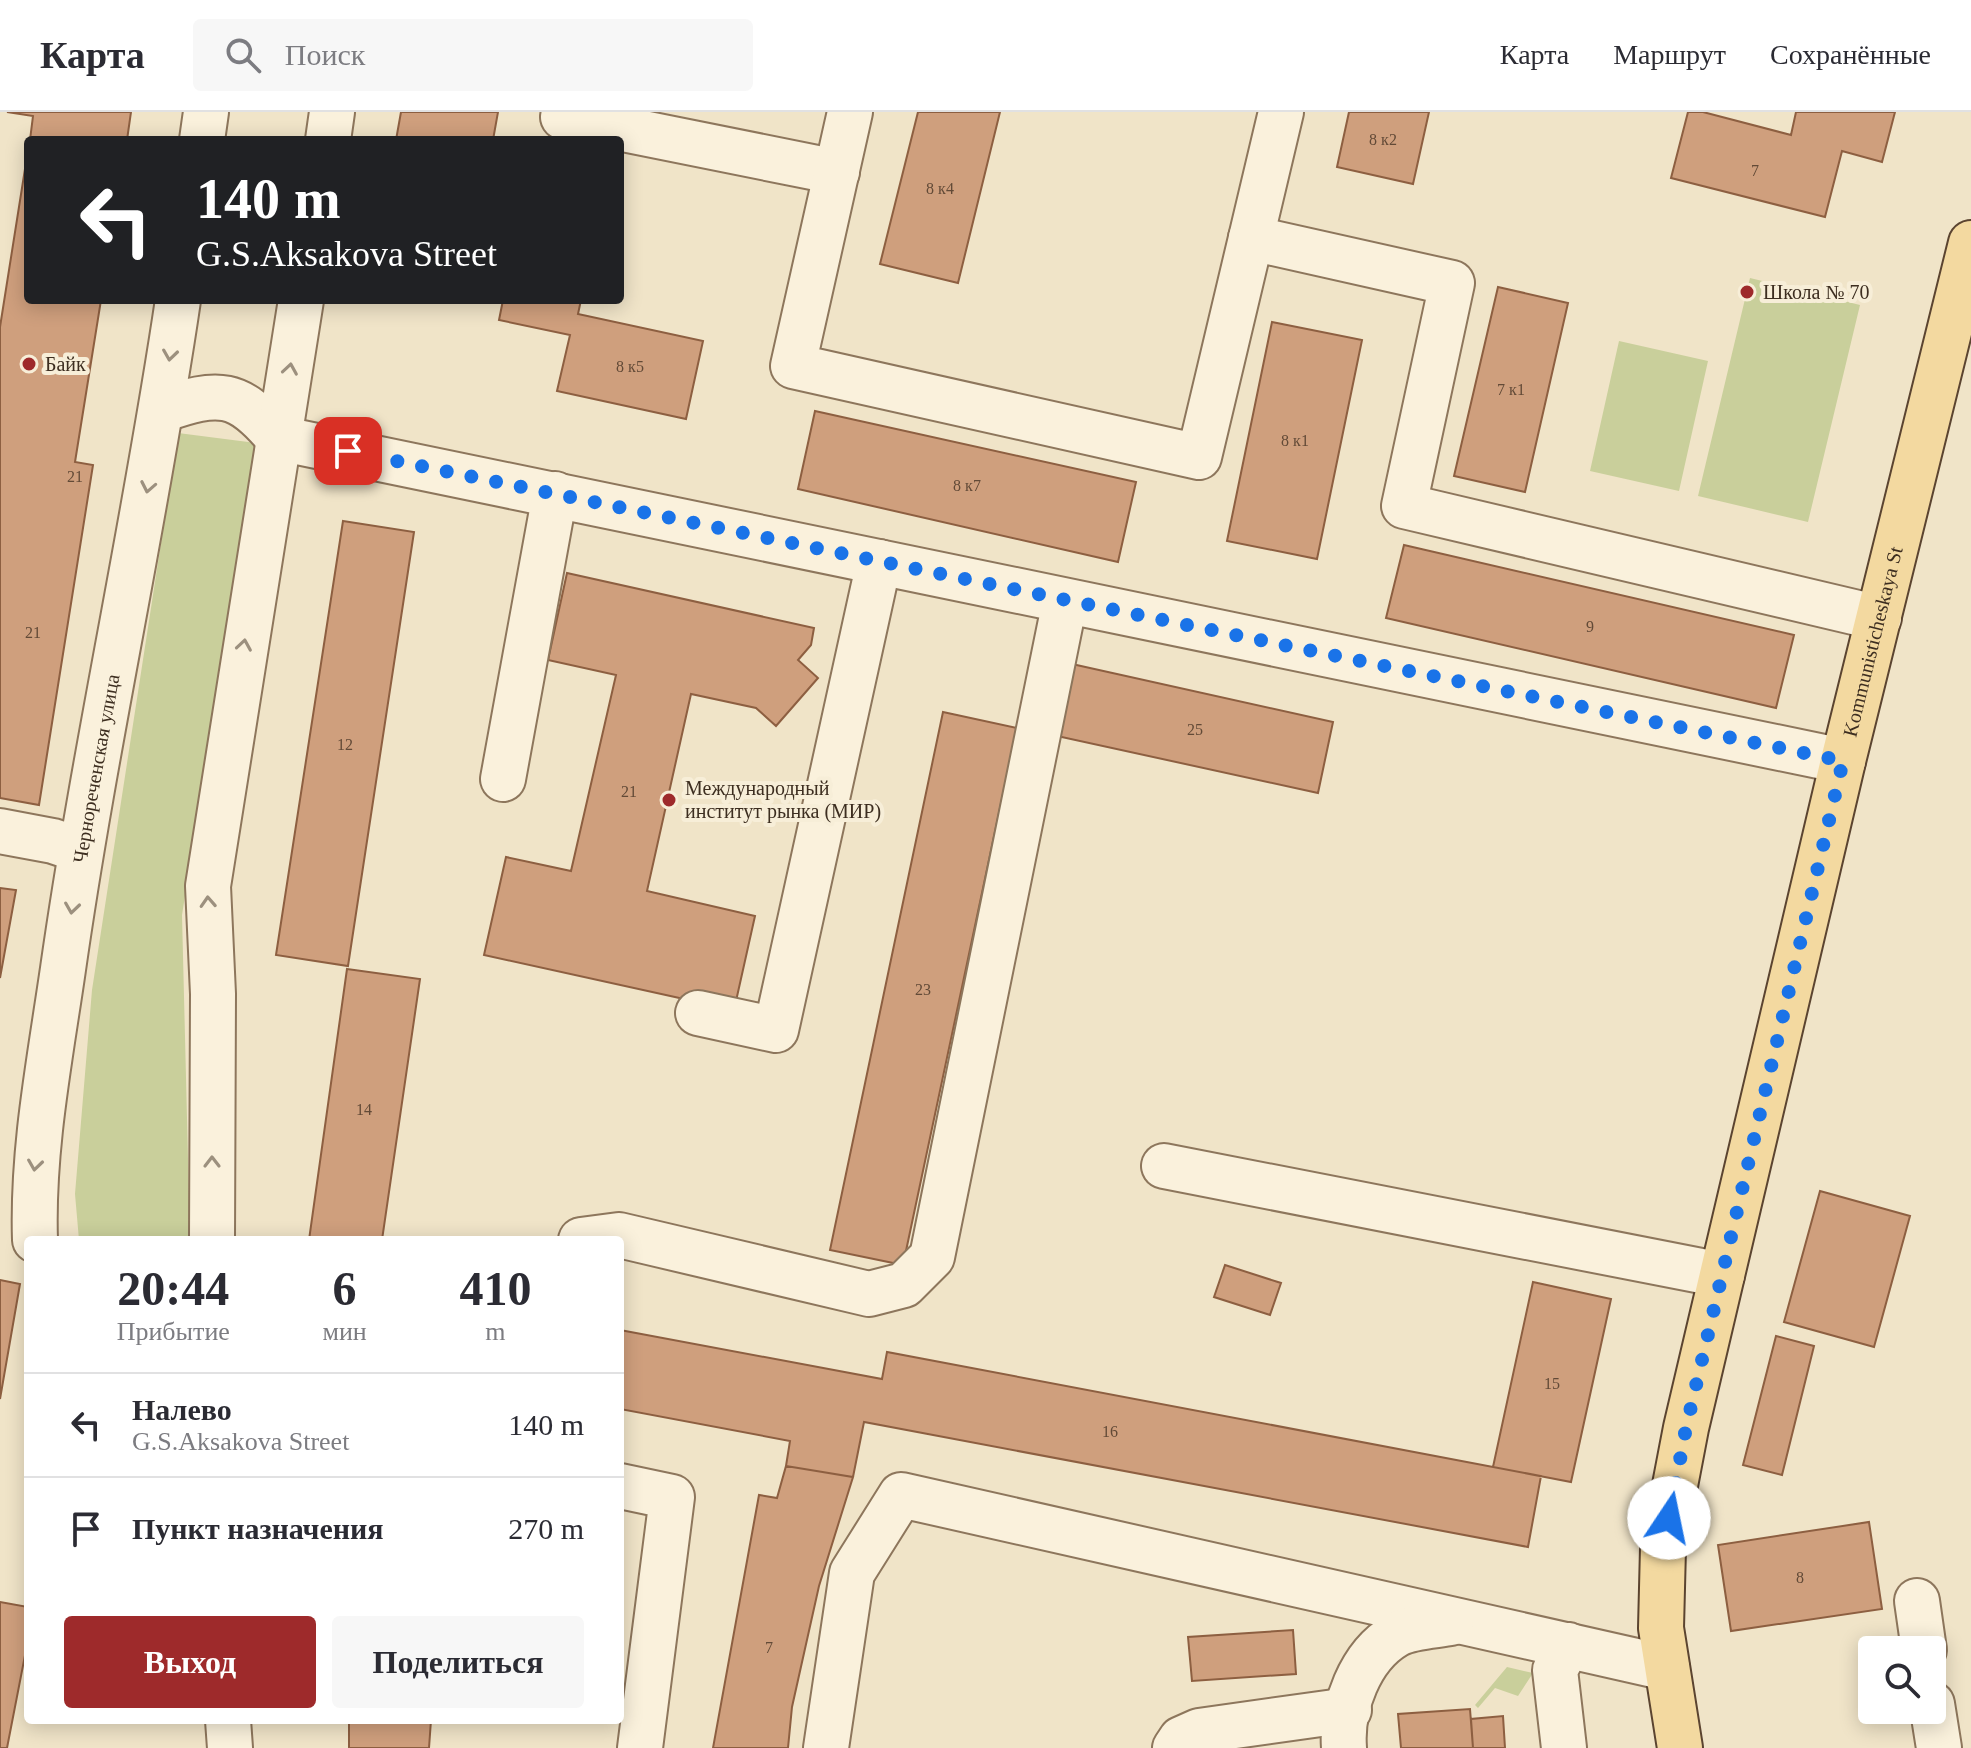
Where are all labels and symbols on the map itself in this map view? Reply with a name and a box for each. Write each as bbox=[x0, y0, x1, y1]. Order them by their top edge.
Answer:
house number: 8 к2 bbox=[1369, 131, 1397, 148]
house number: 7 bbox=[1751, 162, 1759, 179]
house number: 8 к4 bbox=[926, 180, 954, 197]
place label: Школа № 70 bbox=[1763, 281, 1870, 303]
marker: Школа № 70 bbox=[1738, 283, 1756, 301]
one-way arrow bbox=[162, 348, 179, 362]
place label: Байк bbox=[45, 353, 86, 375]
marker: Байк bbox=[20, 355, 38, 373]
house number: 8 к5 bbox=[616, 358, 644, 375]
one-way arrow bbox=[280, 362, 297, 376]
house number: 7 к1 bbox=[1497, 381, 1525, 398]
pin bbox=[314, 417, 382, 485]
house number: 8 к1 bbox=[1281, 432, 1309, 449]
house number: 21 bbox=[67, 468, 83, 485]
house number: 8 к7 bbox=[953, 477, 981, 494]
one-way arrow bbox=[140, 480, 157, 494]
street label: Kommunisticheskaya St bbox=[1838, 544, 1907, 739]
house number: 9 bbox=[1586, 618, 1594, 635]
house number: 21 bbox=[25, 624, 41, 641]
one-way arrow bbox=[235, 638, 252, 652]
street label: Чернореченская улица bbox=[69, 672, 124, 865]
house number: 25 bbox=[1187, 721, 1203, 738]
house number: 12 bbox=[337, 736, 353, 753]
place label: Международный институт рынка (МИР) bbox=[685, 777, 881, 823]
house number: 21 bbox=[621, 783, 637, 800]
marker: Международный институт рынка (МИР) bbox=[660, 791, 678, 809]
one-way arrow bbox=[200, 895, 217, 908]
one-way arrow bbox=[64, 901, 81, 915]
house number: 23 bbox=[915, 981, 931, 998]
house number: 14 bbox=[356, 1101, 372, 1118]
one-way arrow bbox=[203, 1155, 221, 1168]
one-way arrow bbox=[27, 1158, 44, 1172]
house number: 15 bbox=[1544, 1375, 1560, 1392]
house number: 16 bbox=[1102, 1423, 1118, 1440]
position arrow bbox=[1627, 1476, 1711, 1560]
house number: 8 bbox=[1796, 1569, 1804, 1586]
house number: 7 bbox=[765, 1639, 773, 1656]

